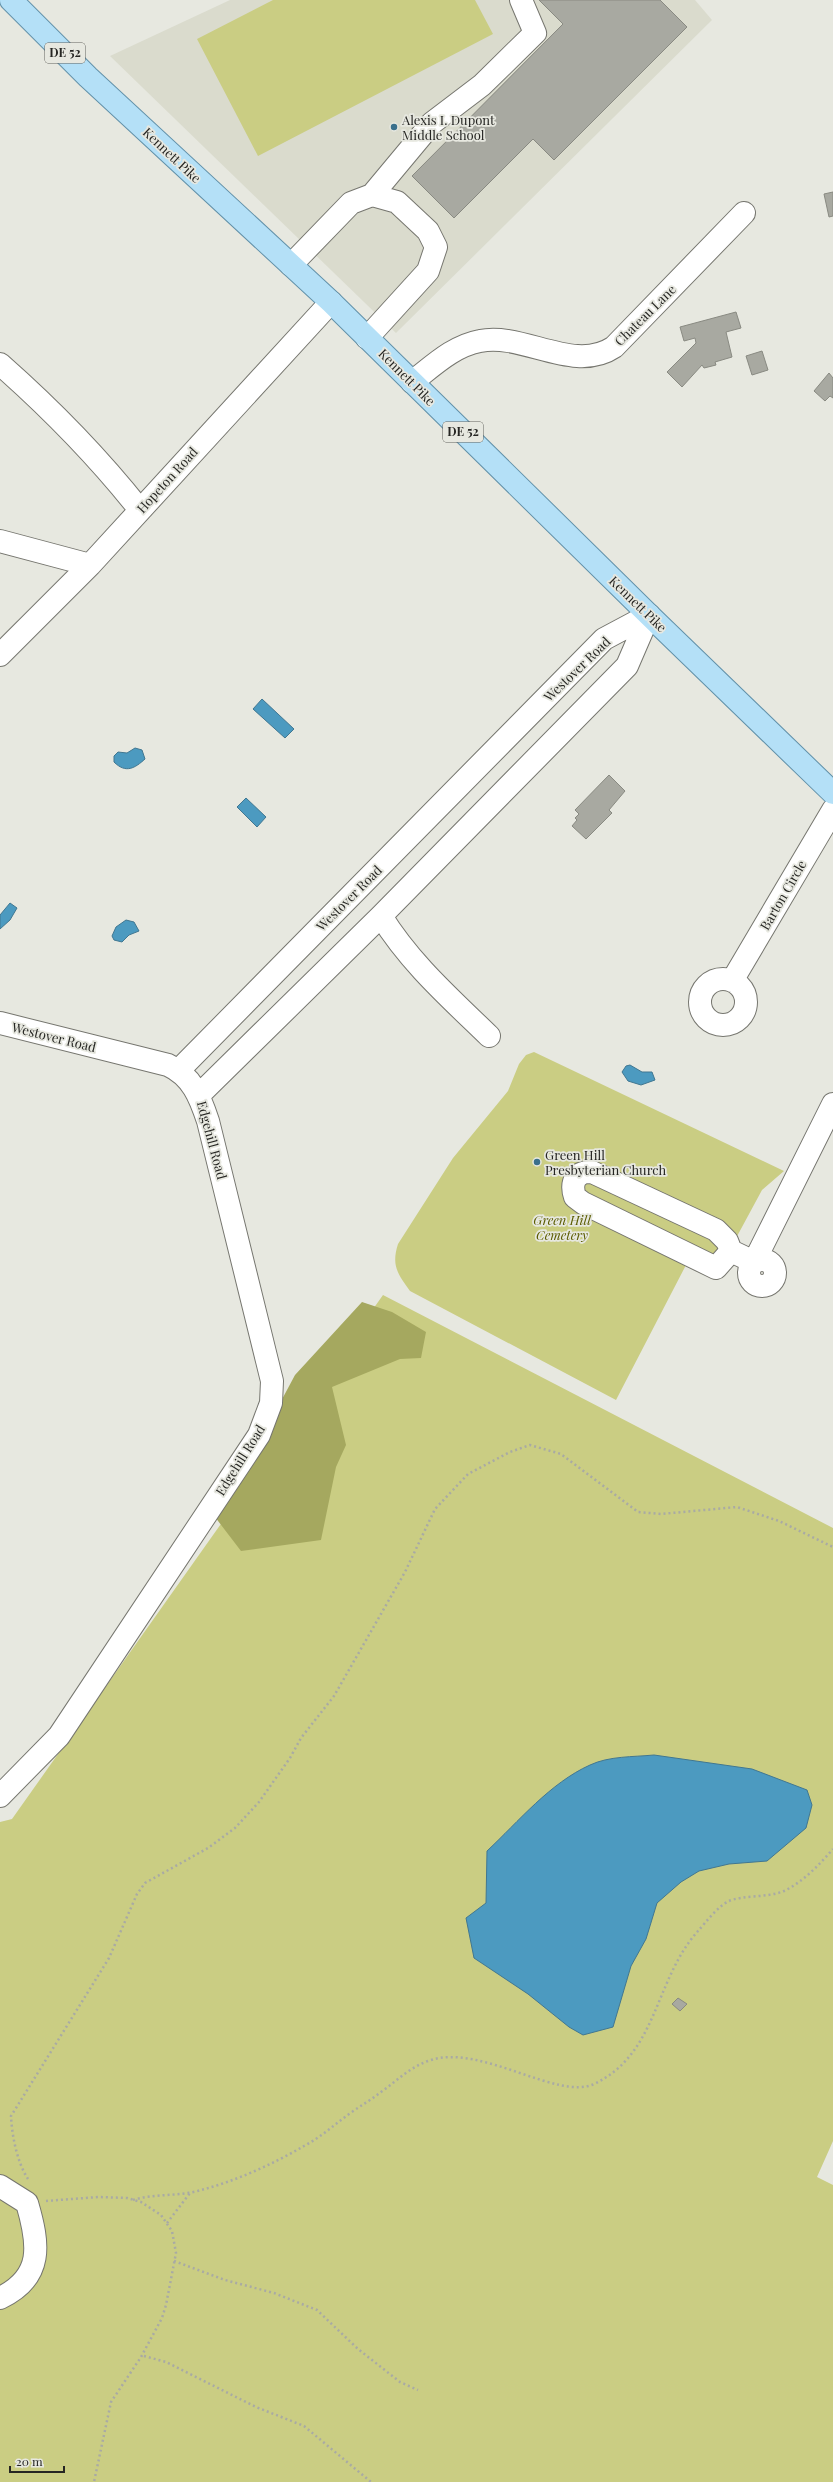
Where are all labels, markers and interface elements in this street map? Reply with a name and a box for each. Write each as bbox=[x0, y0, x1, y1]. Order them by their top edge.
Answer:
road number: DE 52 bbox=[45, 43, 85, 63]
place label: Alexis I. Dupont Middle School bbox=[401, 111, 495, 143]
marker: Alexis I. Dupont Middle School bbox=[389, 122, 399, 132]
street label: Kennett Pike bbox=[140, 123, 205, 186]
street label: Chateau Lane bbox=[610, 280, 679, 349]
street label: Kennett Pike bbox=[375, 345, 440, 409]
road number: DE 52 bbox=[443, 422, 483, 442]
street label: Hopeton Road bbox=[132, 443, 201, 516]
street label: Kennett Pike bbox=[606, 572, 671, 636]
street label: Westover Road bbox=[539, 632, 614, 705]
street label: Barton Circle bbox=[756, 856, 810, 933]
street label: Westover Road bbox=[312, 861, 385, 935]
street label: Westover Road bbox=[9, 1018, 98, 1055]
street label: Edgehill Road bbox=[194, 1099, 231, 1181]
place label: Green Hill Presbyterian Church bbox=[545, 1146, 667, 1178]
marker: Green Hill Presbyterian Church bbox=[532, 1157, 542, 1167]
park label: Green Hill Cemetery bbox=[533, 1211, 592, 1243]
street label: Edgehill Road bbox=[211, 1421, 268, 1498]
scale bar bbox=[10, 2448, 64, 2474]
text: 20 m bbox=[16, 2453, 43, 2469]

